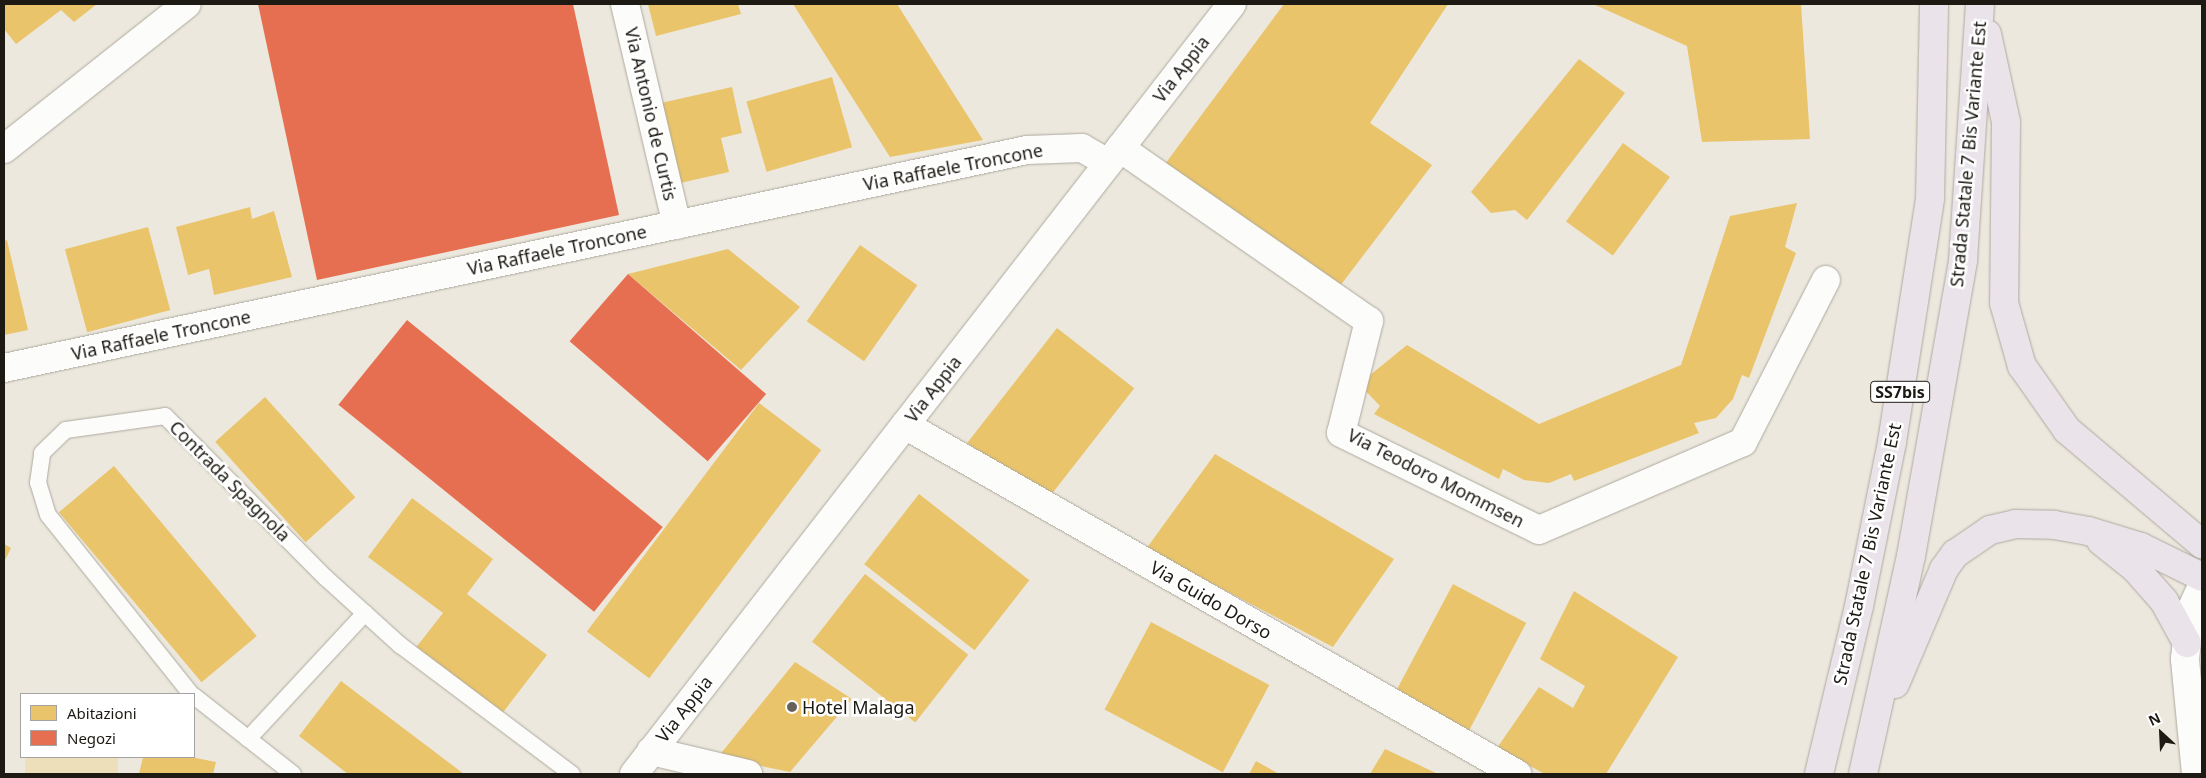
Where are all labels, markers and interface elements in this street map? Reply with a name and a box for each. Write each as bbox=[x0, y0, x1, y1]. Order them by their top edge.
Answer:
street label: Strada Statale 7 Bis Variante Est bbox=[1946, 20, 1990, 288]
street label: Via Antonio de Curtis bbox=[621, 25, 681, 203]
street label: Via Appia bbox=[1148, 31, 1214, 107]
street label: Via Raffaele Troncone bbox=[861, 139, 1045, 195]
street label: Via Raffaele Troncone bbox=[465, 220, 649, 280]
street label: Via Raffaele Troncone bbox=[69, 305, 253, 365]
street label: Via Appia bbox=[900, 351, 966, 427]
road number: SS7bis bbox=[1870, 378, 1930, 406]
street label: Contrada Spagnola bbox=[165, 416, 295, 546]
street label: Strada Statale 7 Bis Variante Est bbox=[1829, 421, 1905, 687]
street label: Via Teodoro Mommsen bbox=[1344, 424, 1528, 532]
street label: Via Guido Dorso bbox=[1146, 556, 1276, 644]
street label: Via Appia bbox=[651, 671, 717, 747]
legend bbox=[20, 693, 195, 758]
place label: Hotel Malaga bbox=[802, 696, 915, 718]
marker: Hotel Malaga bbox=[786, 701, 798, 713]
text: Abitazioni bbox=[67, 703, 137, 723]
north arrow bbox=[2136, 708, 2186, 758]
text: N bbox=[2145, 708, 2164, 730]
text: Negozi bbox=[67, 728, 116, 748]

